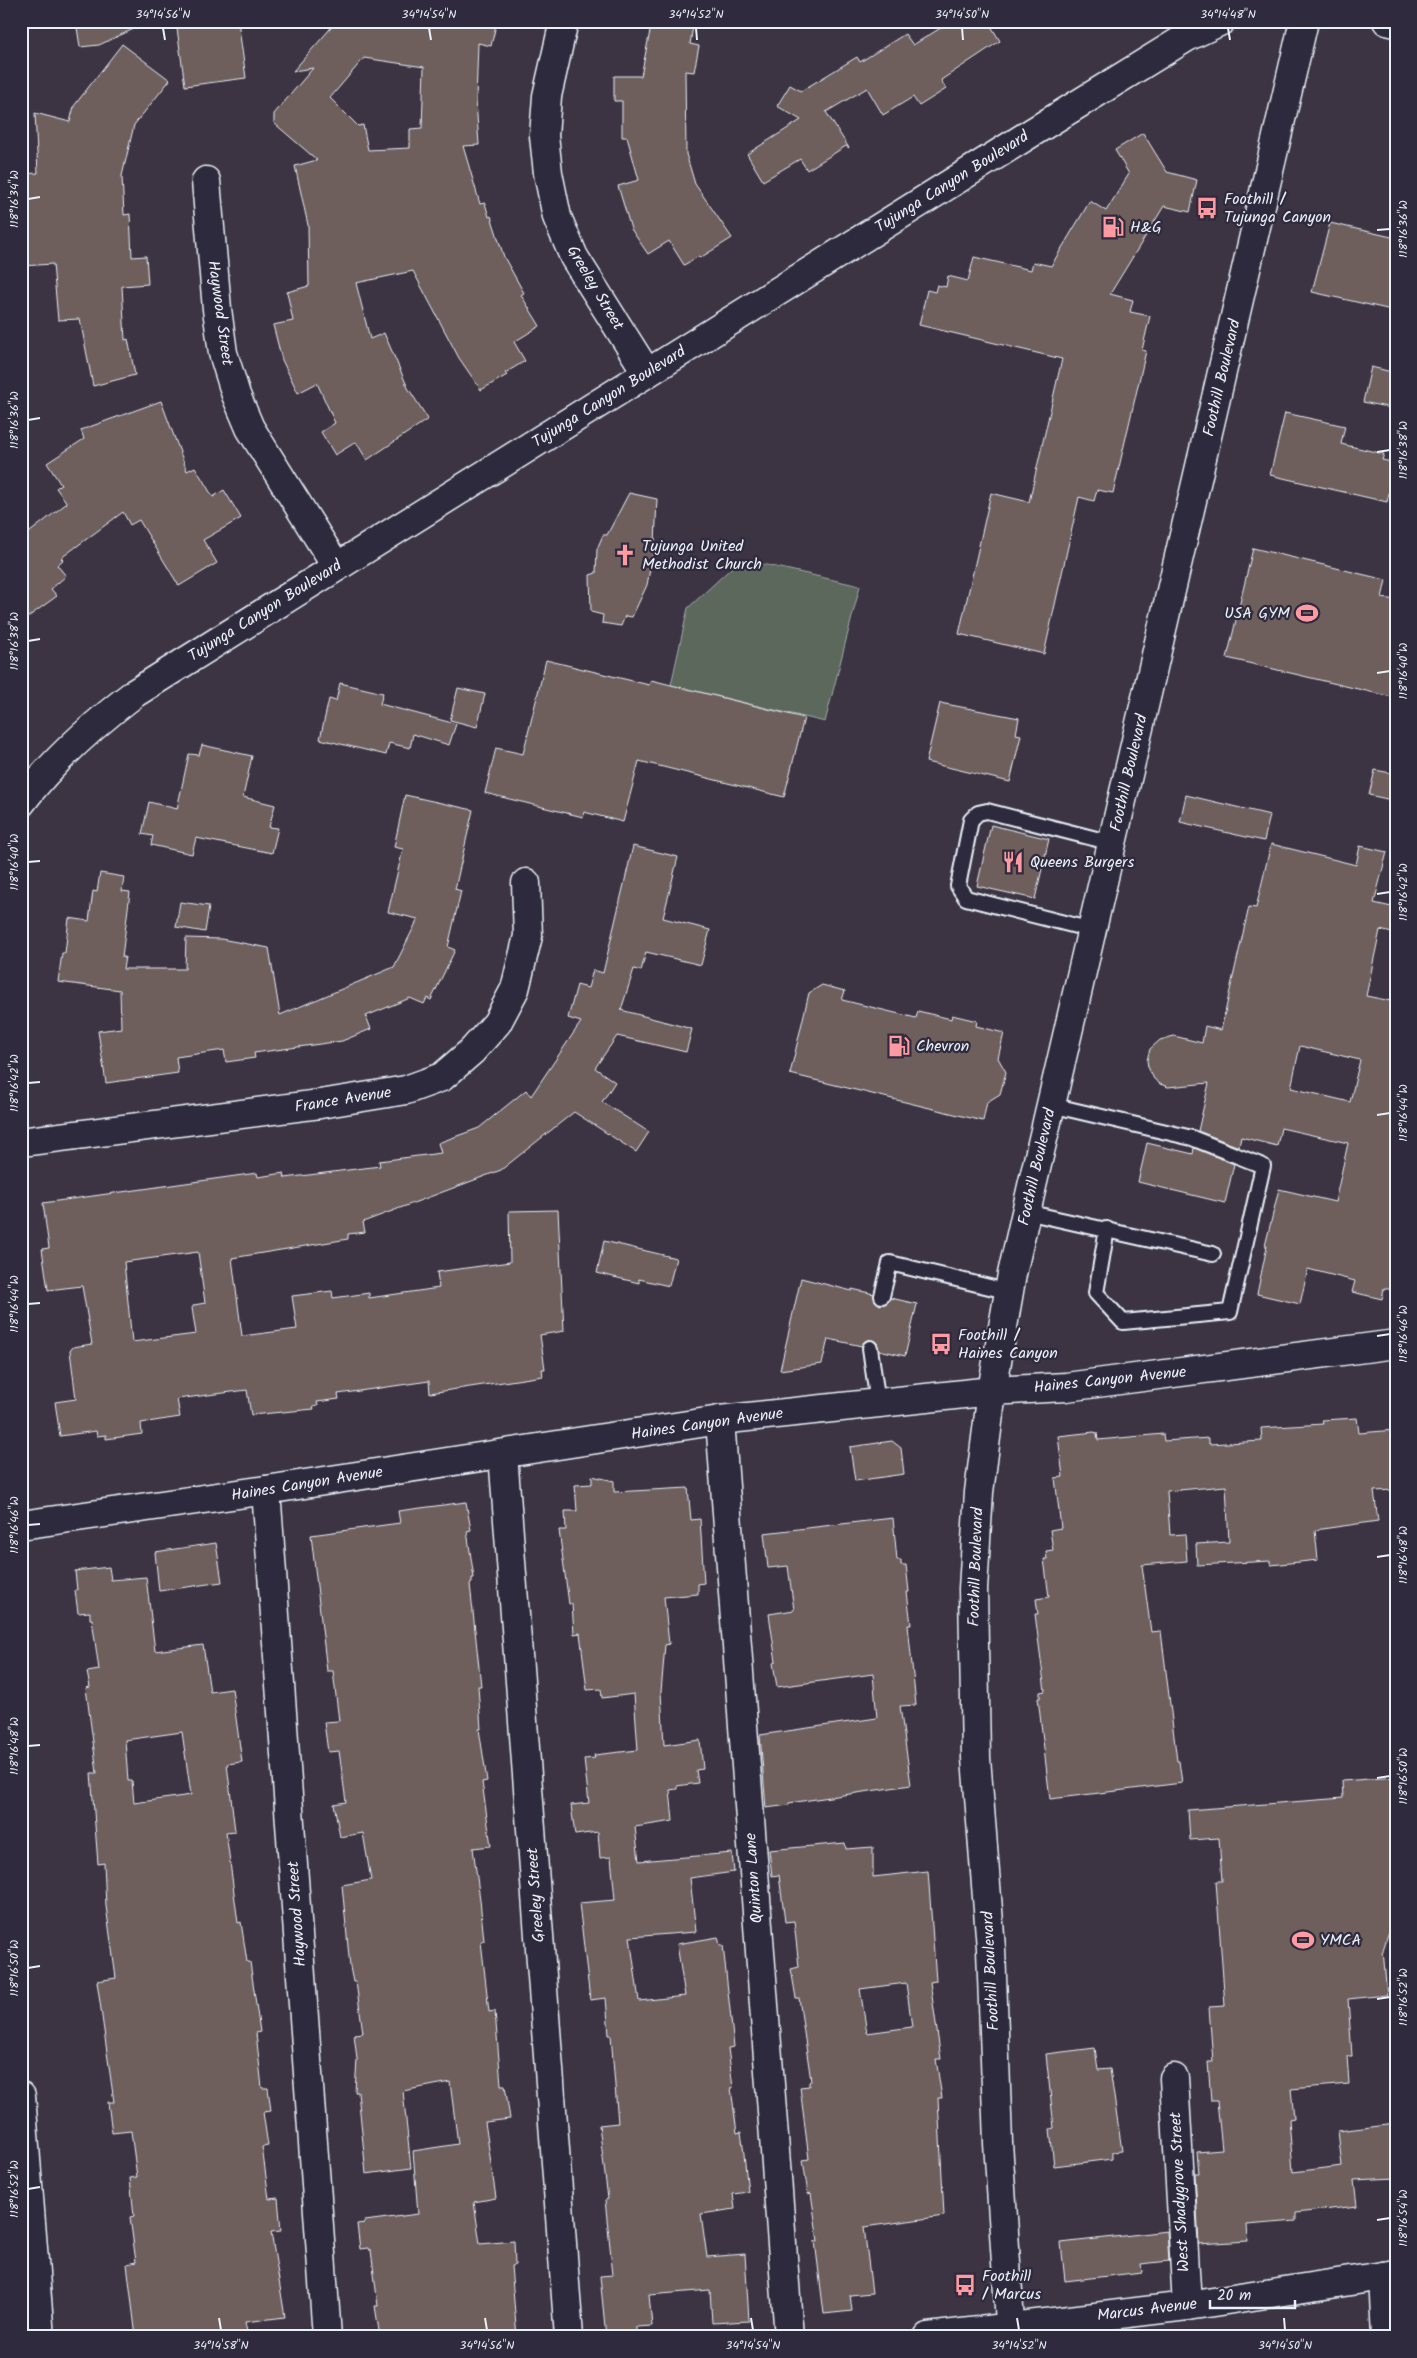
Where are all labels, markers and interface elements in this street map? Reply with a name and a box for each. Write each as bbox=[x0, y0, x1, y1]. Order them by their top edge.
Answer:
text: 34°14'56"N bbox=[136, 5, 190, 24]
text: 34°14'54"N bbox=[402, 5, 456, 24]
text: 34°14'52"N bbox=[668, 5, 724, 24]
text: 34°14'50"N bbox=[935, 5, 989, 24]
text: 34°14'48"N bbox=[1200, 5, 1256, 24]
street label: Tujunga Canyon Boulevard bbox=[870, 124, 1035, 240]
text: 118°16'34"W bbox=[5, 170, 24, 228]
place label: Foothill / Tujunga Canyon bbox=[1224, 187, 1331, 230]
bus stop icon: Foothill / Tujunga Canyon bbox=[1194, 195, 1220, 221]
text: 118°16'36"W bbox=[1394, 200, 1413, 258]
fuel station icon: H&G bbox=[1100, 214, 1126, 240]
place label: H&G bbox=[1130, 215, 1162, 240]
street label: Greeley Street bbox=[560, 241, 631, 336]
street label: Haywood Street bbox=[200, 259, 240, 368]
street label: Foothill Boulevard bbox=[1196, 316, 1248, 439]
street label: Tujunga Canyon Boulevard bbox=[527, 339, 692, 455]
text: 118°16'36"W bbox=[5, 391, 24, 449]
text: 118°16'38"W bbox=[1394, 421, 1413, 479]
place label: Tujunga United Methodist Church bbox=[642, 534, 762, 577]
church icon: Tujunga United Methodist Church bbox=[612, 542, 638, 568]
street label: Tujunga Canyon Boulevard bbox=[183, 553, 348, 669]
sports icon: USA GYM bbox=[1294, 600, 1320, 626]
place label: USA GYM bbox=[1224, 601, 1290, 626]
text: 118°16'38"W bbox=[5, 612, 24, 670]
text: 118°16'40"W bbox=[1394, 643, 1413, 699]
street label: Foothill Boulevard bbox=[1103, 711, 1155, 834]
text: 118°16'40"W bbox=[5, 834, 24, 890]
restaurant icon: Queens Burgers bbox=[1000, 849, 1026, 875]
place label: Queens Burgers bbox=[1030, 850, 1134, 875]
text: 118°16'42"W bbox=[1394, 863, 1413, 921]
fuel station icon: Chevron bbox=[886, 1033, 912, 1059]
place label: Chevron bbox=[916, 1034, 969, 1059]
text: 118°16'42"W bbox=[5, 1054, 24, 1112]
street label: France Avenue bbox=[293, 1080, 393, 1120]
text: 118°16'44"W bbox=[1394, 1084, 1413, 1142]
street label: Foothill Boulevard bbox=[1011, 1105, 1063, 1228]
text: 118°16'44"W bbox=[5, 1275, 24, 1333]
text: 118°16'46"W bbox=[1394, 1305, 1413, 1363]
place label: Foothill / Haines Canyon bbox=[958, 1323, 1058, 1366]
bus stop icon: Foothill / Haines Canyon bbox=[928, 1331, 954, 1357]
street label: Haines Canyon Avenue bbox=[1032, 1360, 1188, 1400]
street label: Haines Canyon Avenue bbox=[629, 1401, 785, 1447]
street label: Haines Canyon Avenue bbox=[229, 1460, 385, 1508]
text: 118°16'46"W bbox=[5, 1496, 24, 1554]
street label: Foothill Boulevard bbox=[961, 1506, 991, 1627]
text: 118°16'48"W bbox=[1394, 1526, 1413, 1584]
text: 118°16'48"W bbox=[5, 1717, 24, 1775]
text: 118°16'50"W bbox=[1394, 1748, 1413, 1804]
street label: Quinton Lane bbox=[738, 1832, 770, 1924]
street label: Greeley Street bbox=[520, 1846, 552, 1943]
street label: Haywood Street bbox=[281, 1859, 313, 1968]
street label: Foothill Boulevard bbox=[975, 1910, 1007, 2031]
sports icon: YMCA bbox=[1290, 1927, 1316, 1953]
place label: YMCA bbox=[1320, 1928, 1361, 1953]
text: 118°16'50"W bbox=[5, 1940, 24, 1996]
text: 118°16'52"W bbox=[1394, 1968, 1413, 2026]
street label: West Shadygrove Street bbox=[1163, 2111, 1197, 2273]
text: 118°16'52"W bbox=[5, 2160, 24, 2218]
text: 118°16'54"W bbox=[1394, 2189, 1413, 2247]
place label: Foothill / Marcus bbox=[982, 2264, 1041, 2307]
bus stop icon: Foothill / Marcus bbox=[952, 2272, 978, 2298]
scale bar bbox=[1210, 2278, 1294, 2310]
text: 20 m bbox=[1217, 2284, 1251, 2308]
street label: Marcus Avenue bbox=[1096, 2291, 1198, 2329]
text: 34°14'58"N bbox=[193, 2336, 249, 2355]
text: 34°14'56"N bbox=[460, 2336, 514, 2355]
text: 34°14'54"N bbox=[726, 2336, 780, 2355]
text: 34°14'52"N bbox=[991, 2336, 1047, 2355]
text: 34°14'50"N bbox=[1258, 2336, 1312, 2355]

